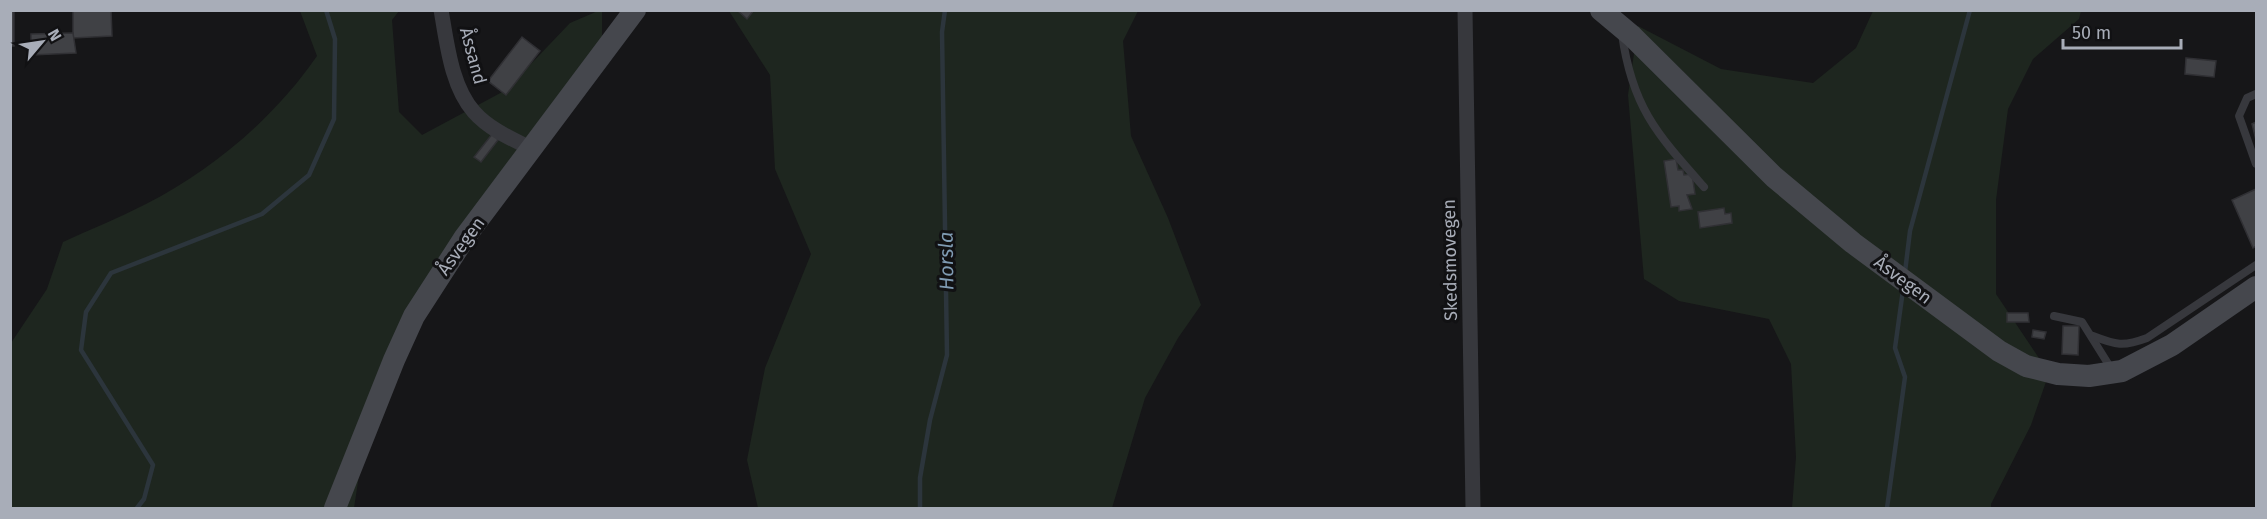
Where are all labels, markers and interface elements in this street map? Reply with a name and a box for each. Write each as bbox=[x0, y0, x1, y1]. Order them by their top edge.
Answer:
north arrow bbox=[12, 12, 72, 72]
scale bar bbox=[2063, 12, 2182, 50]
text: 50 m bbox=[2072, 22, 2111, 44]
street label: Åssand bbox=[455, 25, 492, 87]
text: N bbox=[44, 26, 66, 44]
street label: Skedsmovegen bbox=[1438, 199, 1462, 321]
street label: Åsvegen bbox=[432, 212, 489, 279]
water label: Horsla bbox=[933, 231, 959, 291]
street label: Åsvegen bbox=[1870, 250, 1937, 309]

